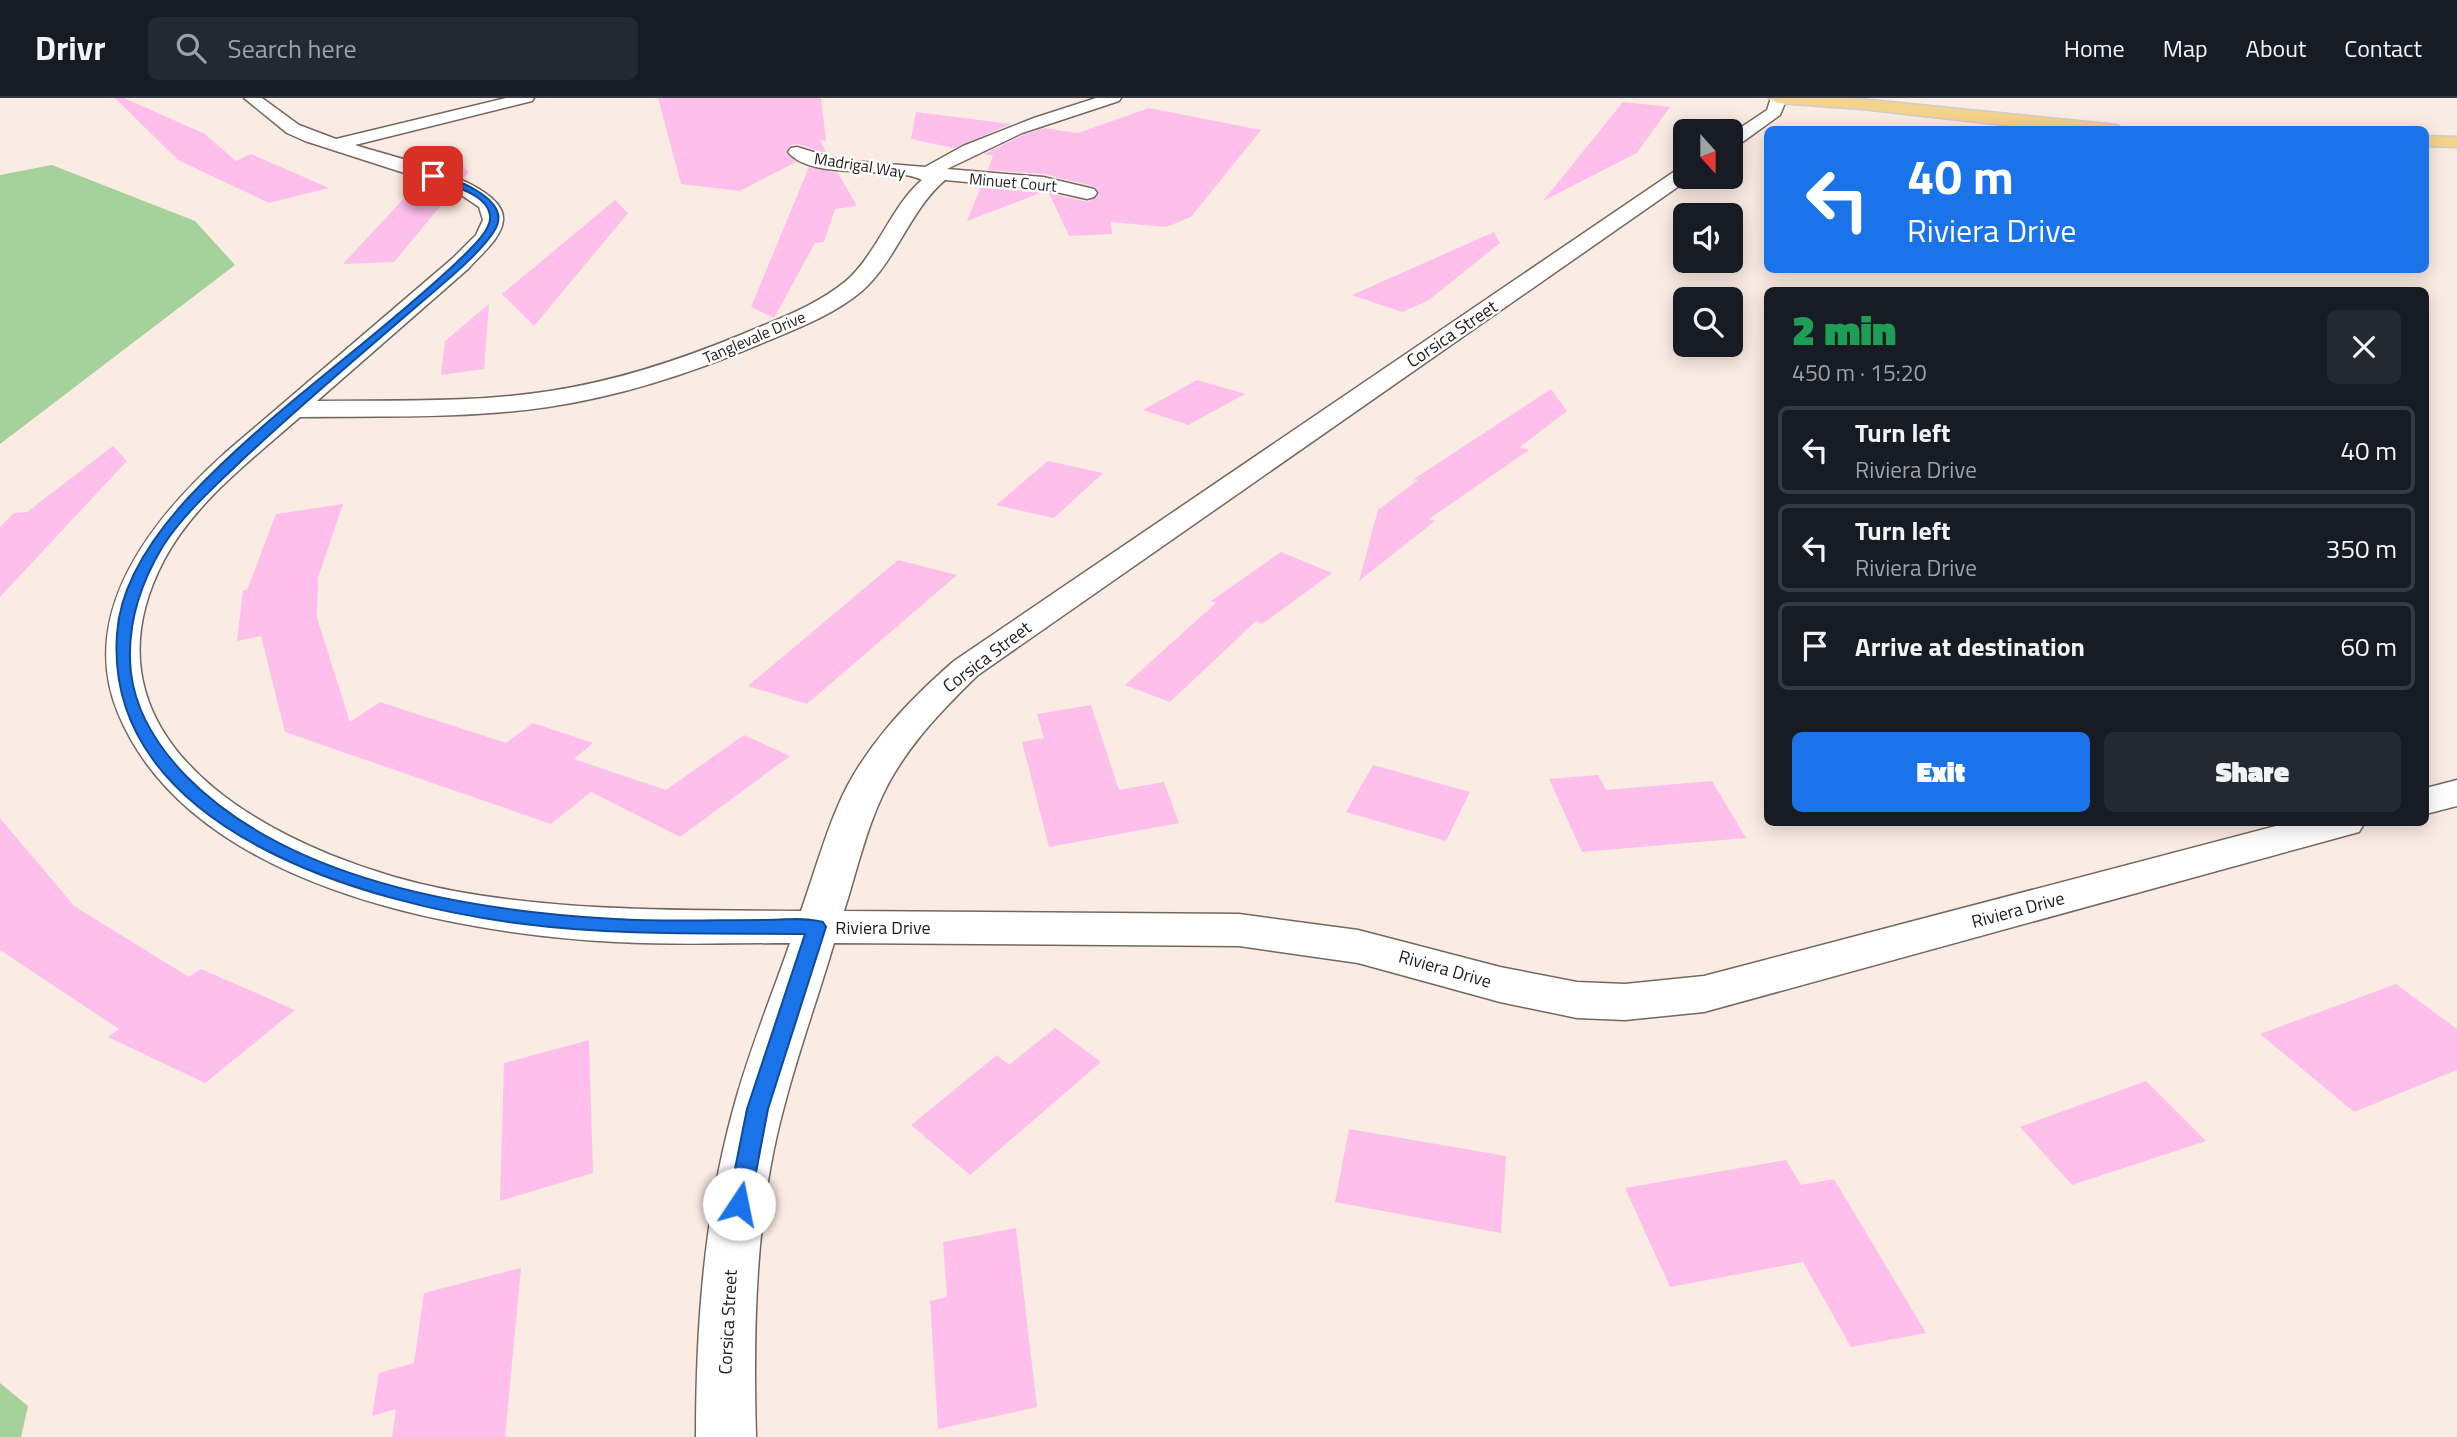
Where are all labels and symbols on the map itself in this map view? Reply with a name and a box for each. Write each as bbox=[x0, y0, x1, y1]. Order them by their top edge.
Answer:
north arrow bbox=[1673, 119, 1743, 189]
pin bbox=[403, 146, 463, 206]
street label: Madrigal Way bbox=[813, 146, 908, 184]
street label: Minuet Court bbox=[968, 166, 1058, 198]
street label: Corsica Street bbox=[1401, 293, 1503, 374]
street label: Tanglevale Drive bbox=[699, 305, 809, 369]
street label: Corsica Street bbox=[937, 614, 1037, 699]
street label: Riviera Drive bbox=[1968, 884, 2067, 935]
street label: Riviera Drive bbox=[835, 914, 931, 941]
street label: Riviera Drive bbox=[1396, 942, 1495, 995]
position arrow bbox=[702, 1167, 776, 1241]
street label: Corsica Street bbox=[711, 1268, 744, 1375]

